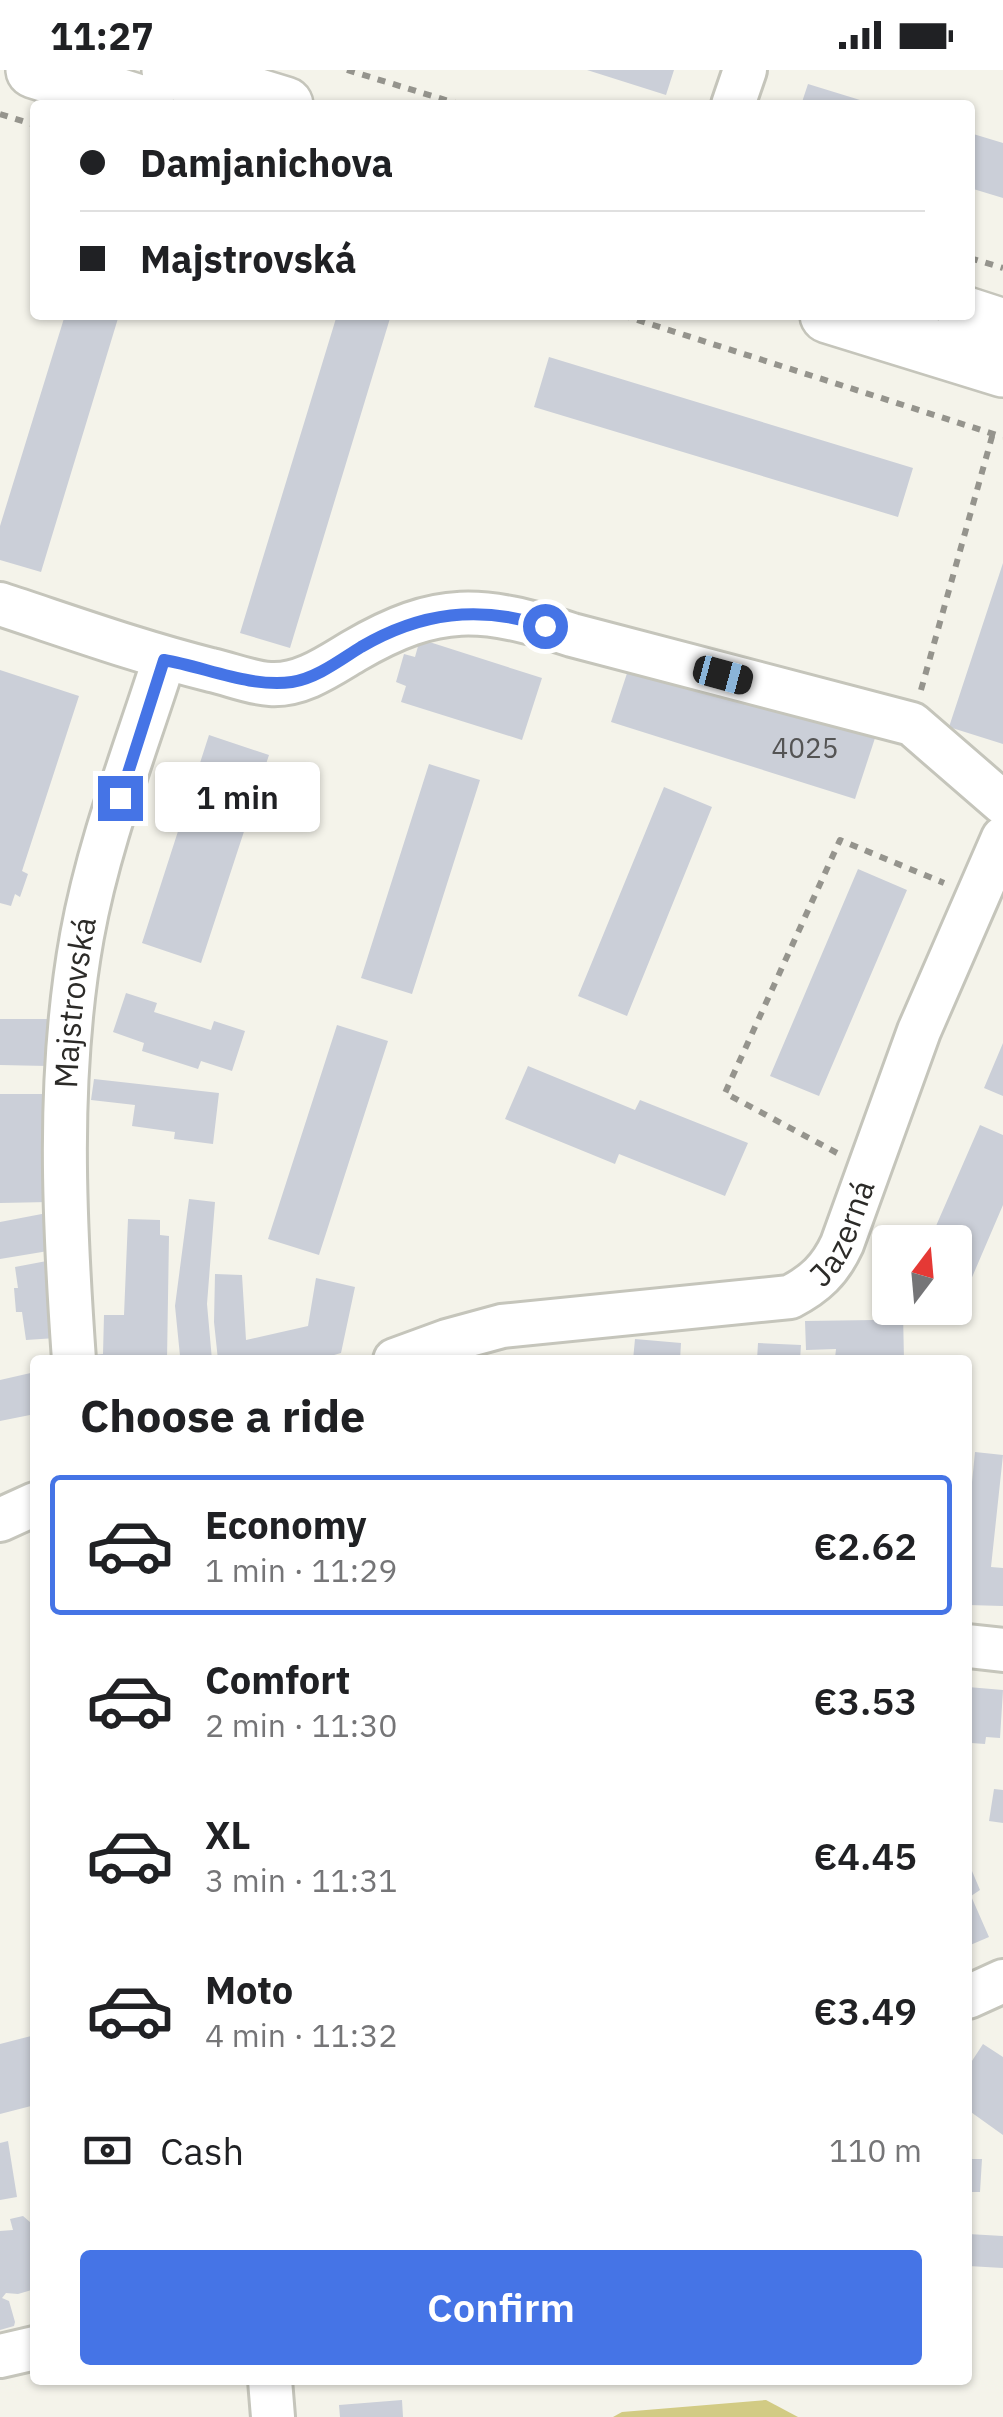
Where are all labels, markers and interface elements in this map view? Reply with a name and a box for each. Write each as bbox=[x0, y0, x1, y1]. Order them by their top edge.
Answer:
text: 11:27 bbox=[50, 11, 154, 60]
text: Damjanichova bbox=[140, 138, 393, 187]
text: Majstrovská bbox=[140, 234, 356, 283]
route start bbox=[523, 604, 568, 649]
car bbox=[690, 653, 756, 697]
house number: 4025 bbox=[771, 729, 839, 766]
callout: 1 min bbox=[155, 763, 320, 833]
route end bbox=[98, 776, 143, 821]
text: 1 min bbox=[196, 776, 279, 818]
street label: Majstrovská bbox=[44, 913, 105, 1089]
street label: Jazerná bbox=[800, 1174, 883, 1295]
north arrow bbox=[872, 1225, 972, 1325]
map controls bbox=[872, 1225, 972, 1325]
text: Choose a ride bbox=[80, 1386, 365, 1444]
icon: car bbox=[85, 1500, 175, 1590]
text: Economy bbox=[205, 1500, 367, 1549]
text: €2.62 bbox=[813, 1521, 917, 1570]
text: 1 min · 11:29 bbox=[205, 1549, 398, 1591]
icon: car bbox=[85, 1655, 175, 1745]
text: Comfort bbox=[205, 1655, 350, 1704]
text: €3.53 bbox=[813, 1676, 917, 1725]
text: 2 min · 11:30 bbox=[205, 1704, 398, 1746]
icon: car bbox=[85, 1810, 175, 1900]
text: XL bbox=[205, 1810, 251, 1859]
text: €4.45 bbox=[813, 1831, 917, 1880]
text: 3 min · 11:31 bbox=[205, 1859, 398, 1901]
icon: car bbox=[85, 1965, 175, 2055]
text: Moto bbox=[205, 1965, 293, 2014]
text: €3.49 bbox=[813, 1986, 917, 2035]
text: 4 min · 11:32 bbox=[205, 2014, 398, 2056]
icon: cash bbox=[80, 2123, 135, 2178]
text: Cash bbox=[160, 2126, 244, 2175]
text: 110 m bbox=[829, 2129, 922, 2171]
button: Confirm bbox=[80, 2250, 922, 2365]

